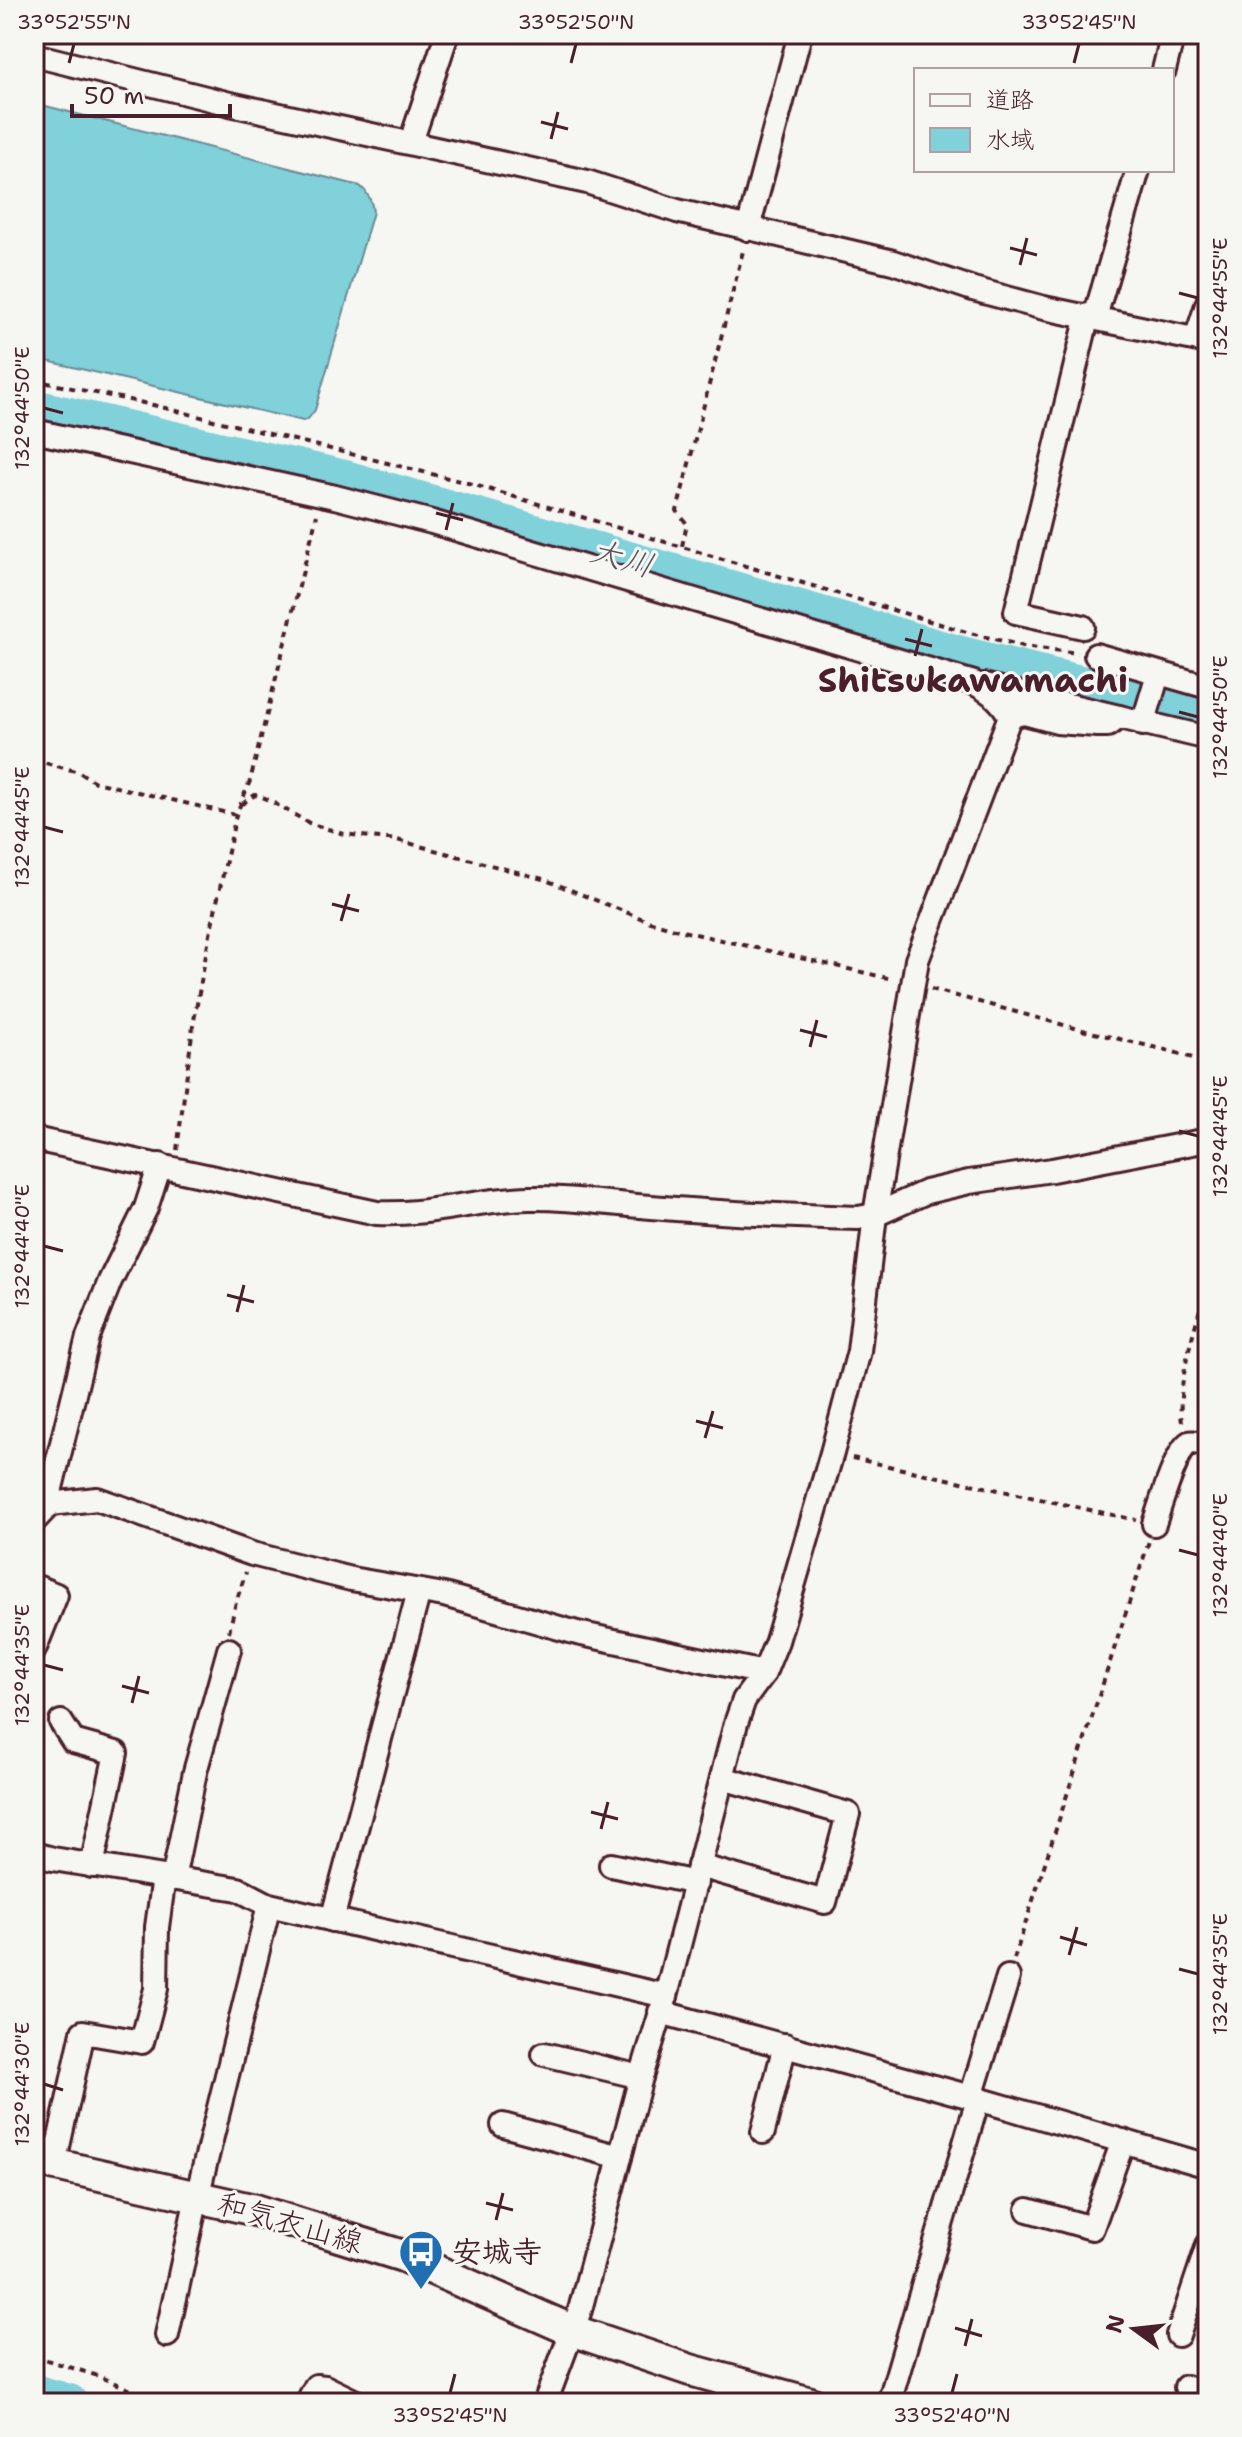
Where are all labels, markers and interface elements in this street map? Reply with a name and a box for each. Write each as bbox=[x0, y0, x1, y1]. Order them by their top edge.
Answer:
text: 33°52'55"N bbox=[17, 9, 131, 35]
text: 33°52'50"N bbox=[518, 9, 634, 35]
text: 33°52'45"N bbox=[1021, 9, 1137, 35]
scale bar bbox=[72, 68, 230, 118]
legend bbox=[914, 68, 1174, 172]
text: 50 m bbox=[84, 80, 144, 112]
text: 道路 bbox=[986, 84, 1034, 116]
text: 水域 bbox=[986, 124, 1034, 156]
text: 132°44'55"E bbox=[1207, 238, 1233, 358]
text: 132°44'50"E bbox=[9, 346, 35, 470]
water label: 大川 bbox=[585, 528, 659, 587]
text: 132°44'50"E bbox=[1207, 655, 1233, 779]
district label: Shitsukawamachi bbox=[818, 657, 1128, 703]
text: 132°44'45"E bbox=[9, 766, 35, 888]
text: 132°44'45"E bbox=[1207, 1075, 1233, 1197]
text: 132°44'40"E bbox=[9, 1184, 35, 1308]
text: 132°44'40"E bbox=[1207, 1493, 1233, 1617]
text: 132°44'35"E bbox=[9, 1604, 35, 1726]
text: 132°44'35"E bbox=[1207, 1913, 1233, 2035]
text: 132°44'30"E bbox=[9, 2022, 35, 2146]
street label: 和気衣山線 bbox=[212, 2182, 368, 2263]
bus stop icon: 安城寺 bbox=[397, 2228, 445, 2291]
place label: 安城寺 bbox=[452, 2231, 542, 2272]
north arrow bbox=[1094, 2289, 1174, 2369]
text: N bbox=[1099, 2312, 1131, 2336]
text: 33°52'45"N bbox=[392, 2402, 508, 2428]
text: 33°52'40"N bbox=[893, 2402, 1011, 2428]

